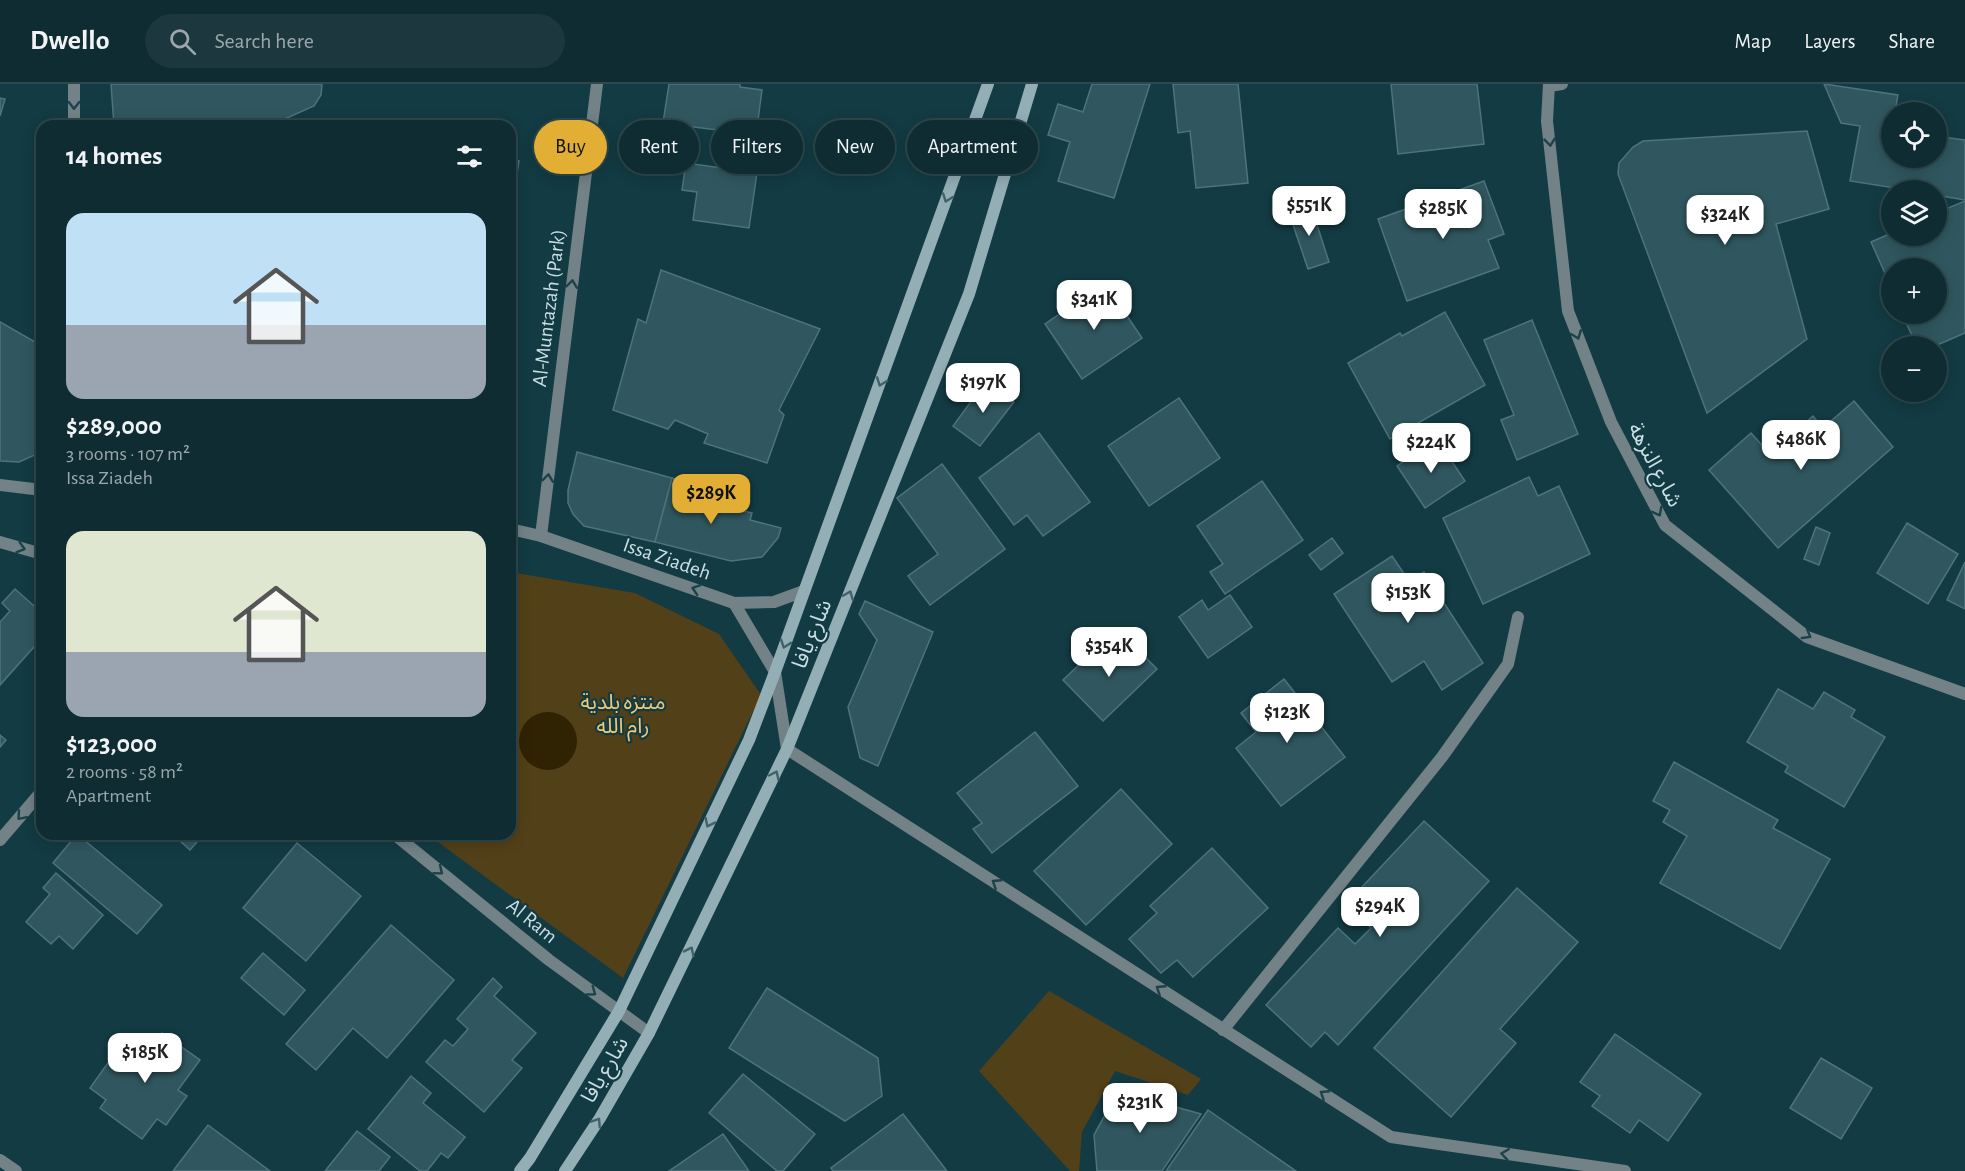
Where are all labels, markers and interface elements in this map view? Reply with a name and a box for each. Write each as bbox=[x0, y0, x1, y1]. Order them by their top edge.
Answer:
search box bbox=[145, 14, 565, 68]
icon: search bbox=[166, 25, 199, 58]
text: Dwello bbox=[30, 27, 109, 55]
text: Search here bbox=[214, 30, 314, 52]
text: Map bbox=[1735, 31, 1771, 52]
text: Layers bbox=[1804, 31, 1855, 52]
text: Share bbox=[1888, 31, 1935, 52]
one-way arrow bbox=[68, 101, 80, 110]
map controls bbox=[1881, 102, 1947, 402]
button: locate bbox=[1881, 102, 1947, 168]
chip: Buy bbox=[534, 120, 607, 174]
chip: Rent bbox=[619, 120, 699, 174]
chip: Filters bbox=[711, 120, 803, 174]
chip: New bbox=[815, 120, 895, 174]
chip: Apartment bbox=[907, 120, 1038, 174]
one-way arrow bbox=[1543, 138, 1556, 147]
icon: filters bbox=[453, 140, 486, 173]
text: 14 homes bbox=[66, 143, 162, 169]
button: layers bbox=[1881, 180, 1947, 246]
pin: $551K bbox=[1267, 186, 1351, 237]
pin: $285K bbox=[1401, 189, 1485, 240]
one-way arrow bbox=[941, 192, 954, 203]
text: $551K bbox=[1286, 195, 1332, 215]
pin: $324K bbox=[1683, 195, 1767, 246]
text: $285K bbox=[1419, 198, 1467, 218]
text: $324K bbox=[1701, 204, 1749, 224]
street label: Al-Muntazah (Park) bbox=[529, 228, 569, 388]
icon: home bbox=[222, 252, 330, 360]
button: + bbox=[1881, 258, 1947, 324]
one-way arrow bbox=[565, 280, 578, 289]
pin: $341K bbox=[1052, 280, 1136, 331]
text: $341K bbox=[1071, 289, 1117, 309]
one-way arrow bbox=[1570, 329, 1583, 339]
button: − bbox=[1881, 336, 1947, 402]
pin: $197K bbox=[941, 363, 1025, 414]
text: $197K bbox=[960, 372, 1006, 392]
one-way arrow bbox=[875, 376, 888, 387]
text: $289,000 bbox=[66, 413, 162, 439]
street label: شارع النزهة bbox=[1621, 420, 1686, 512]
pin: $486K bbox=[1759, 420, 1843, 471]
pin: $224K bbox=[1389, 423, 1473, 474]
text: $486K bbox=[1776, 429, 1826, 449]
text: $224K bbox=[1406, 432, 1456, 452]
text: 3 rooms · 107 m² bbox=[66, 444, 190, 464]
text: Issa Ziadeh bbox=[66, 468, 153, 488]
one-way arrow bbox=[541, 473, 554, 482]
pin: $289K bbox=[669, 474, 753, 525]
text: $289K bbox=[686, 483, 736, 503]
one-way arrow bbox=[1651, 506, 1662, 516]
street label: Issa Ziadeh bbox=[620, 534, 714, 584]
one-way arrow bbox=[15, 541, 26, 553]
icon: home bbox=[222, 570, 330, 678]
pin: $153K bbox=[1366, 573, 1450, 624]
text: $153K bbox=[1385, 582, 1431, 602]
one-way arrow bbox=[691, 584, 702, 597]
one-way arrow bbox=[841, 590, 854, 601]
street label: شارع يافا bbox=[789, 597, 839, 673]
pin: $354K bbox=[1067, 627, 1151, 678]
one-way arrow bbox=[1801, 628, 1811, 639]
text: $354K bbox=[1085, 636, 1133, 656]
one-way arrow bbox=[780, 638, 793, 649]
park label: منتزه بلدية رام الله bbox=[580, 692, 666, 742]
pin: $123K bbox=[1245, 693, 1329, 744]
text: $123K bbox=[1264, 702, 1310, 722]
text: $123,000 bbox=[66, 731, 157, 757]
text: 2 rooms · 58 m² bbox=[66, 762, 183, 782]
one-way arrow bbox=[767, 771, 779, 782]
text: Apartment bbox=[66, 786, 151, 806]
one-way arrow bbox=[17, 809, 28, 820]
one-way arrow bbox=[705, 817, 717, 828]
one-way arrow bbox=[432, 863, 443, 874]
one-way arrow bbox=[992, 879, 1003, 890]
pin: $294K bbox=[1338, 887, 1422, 938]
street label: Al Ram bbox=[503, 894, 561, 948]
text: $294K bbox=[1355, 896, 1405, 916]
one-way arrow bbox=[683, 947, 694, 957]
one-way arrow bbox=[586, 984, 597, 995]
one-way arrow bbox=[1156, 985, 1167, 996]
pin: $185K bbox=[103, 1033, 187, 1084]
street label: شارع يافا bbox=[578, 1033, 636, 1109]
text: $185K bbox=[122, 1042, 168, 1062]
pin: $231K bbox=[1098, 1083, 1182, 1134]
one-way arrow bbox=[1319, 1091, 1330, 1102]
text: $231K bbox=[1117, 1092, 1163, 1112]
one-way arrow bbox=[590, 1118, 601, 1129]
one-way arrow bbox=[1500, 1148, 1509, 1160]

